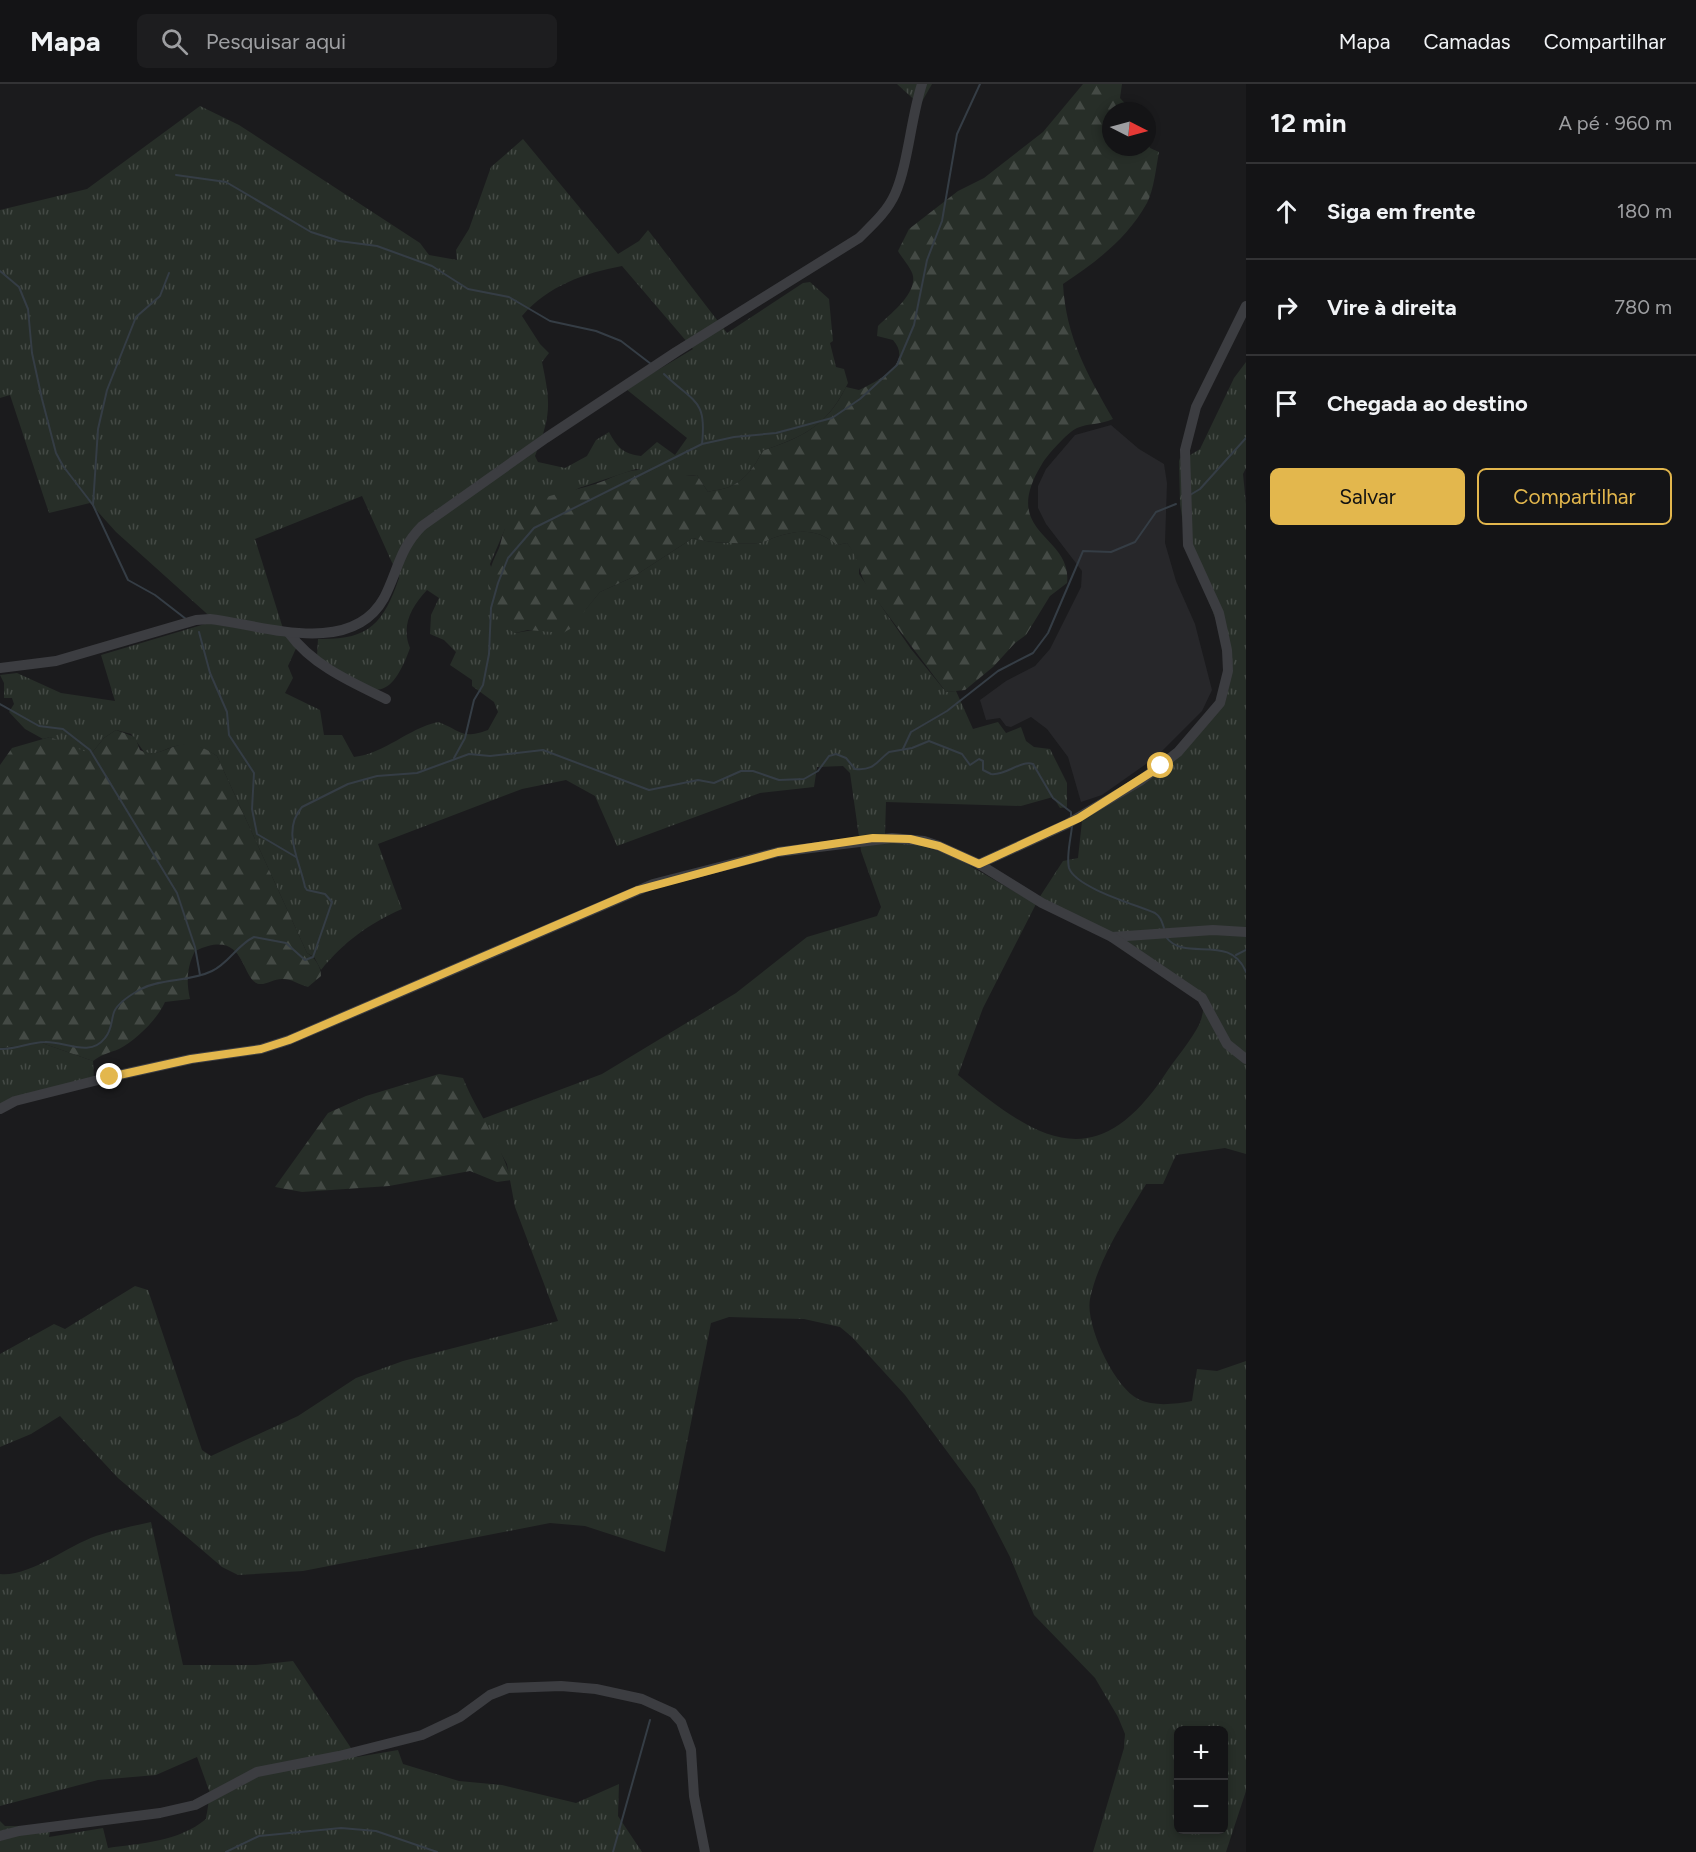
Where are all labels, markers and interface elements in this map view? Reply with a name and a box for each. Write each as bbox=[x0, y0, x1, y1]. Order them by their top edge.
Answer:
search box bbox=[137, 14, 557, 68]
text: Mapa bbox=[30, 24, 101, 58]
icon: search bbox=[158, 25, 191, 58]
text: Pesquisar aqui bbox=[206, 28, 346, 55]
text: Mapa bbox=[1339, 29, 1390, 54]
text: Camadas bbox=[1423, 29, 1511, 54]
text: Compartilhar bbox=[1544, 29, 1666, 54]
north arrow bbox=[1102, 102, 1156, 156]
text: 12 min bbox=[1270, 107, 1346, 139]
text: A pé · 960 m bbox=[1558, 111, 1672, 135]
icon: ahead bbox=[1270, 195, 1303, 228]
text: Siga em frente bbox=[1327, 198, 1475, 225]
text: 180 m bbox=[1617, 199, 1672, 223]
icon: right bbox=[1270, 291, 1303, 324]
text: Vire à direita bbox=[1327, 294, 1457, 321]
text: 780 m bbox=[1614, 295, 1672, 319]
icon: arrive bbox=[1270, 387, 1303, 420]
text: Chegada ao destino bbox=[1327, 390, 1528, 417]
button: Salvar bbox=[1270, 468, 1465, 525]
button: Compartilhar bbox=[1477, 468, 1672, 525]
route start bbox=[1147, 752, 1173, 778]
route end bbox=[96, 1063, 122, 1089]
map controls bbox=[1174, 1726, 1228, 1834]
button: + bbox=[1174, 1726, 1228, 1780]
button: − bbox=[1174, 1780, 1228, 1834]

